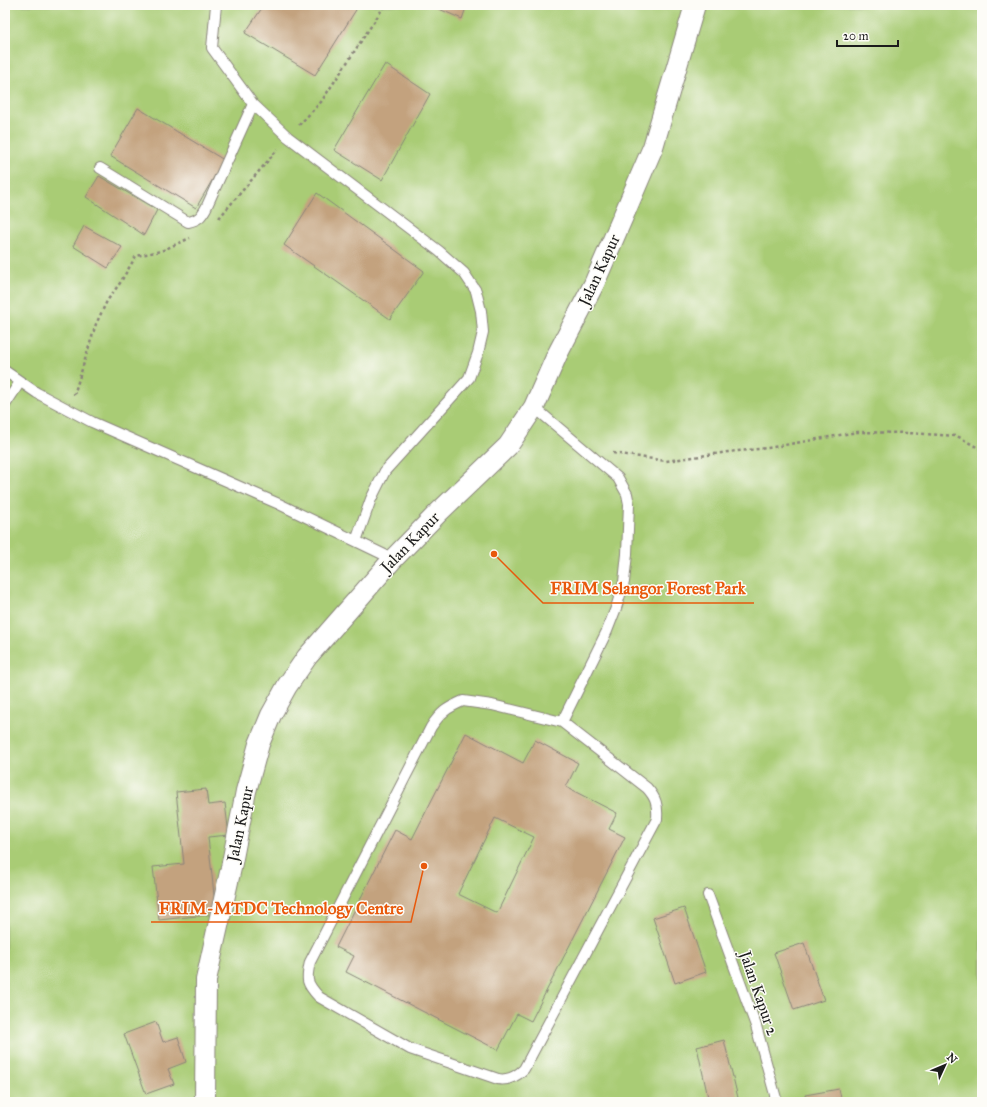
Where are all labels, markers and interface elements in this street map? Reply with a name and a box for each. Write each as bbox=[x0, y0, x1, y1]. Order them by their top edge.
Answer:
scale bar bbox=[837, 22, 898, 48]
text: 20 m bbox=[843, 29, 869, 43]
street label: Jalan Kapur bbox=[573, 231, 625, 311]
street label: Jalan Kapur bbox=[375, 508, 444, 578]
callout: FRIM Selangor Forest Park bbox=[543, 574, 754, 603]
text: FRIM Selangor Forest Park bbox=[550, 578, 747, 599]
street label: Jalan Kapur bbox=[222, 785, 258, 866]
callout: FRIM-MTDC Technology Centre bbox=[151, 893, 411, 922]
text: FRIM-MTDC Technology Centre bbox=[159, 898, 403, 919]
street label: Jalan Kapur 2 bbox=[734, 946, 782, 1038]
north arrow bbox=[925, 1045, 965, 1085]
text: N bbox=[944, 1051, 960, 1067]

